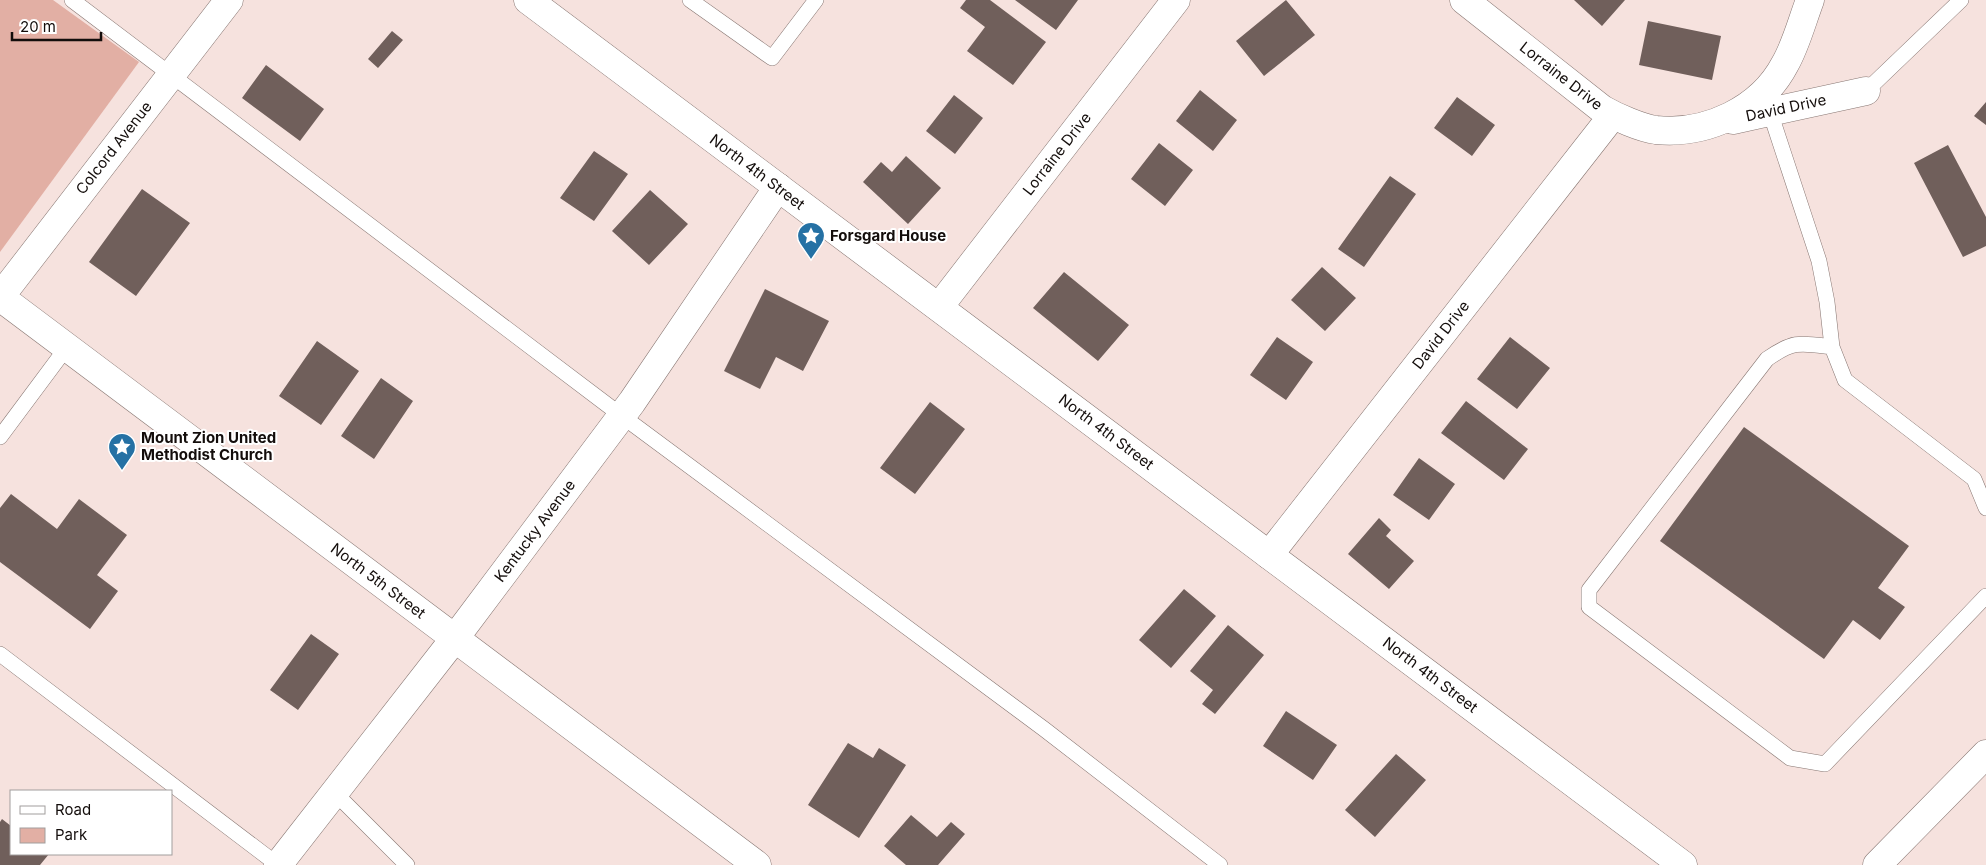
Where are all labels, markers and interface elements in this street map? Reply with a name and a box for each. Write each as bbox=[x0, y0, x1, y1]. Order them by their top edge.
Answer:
scale bar bbox=[12, 10, 101, 42]
text: 20 m bbox=[20, 17, 56, 36]
street label: Lorraine Drive bbox=[1516, 37, 1607, 114]
street label: David Drive bbox=[1744, 90, 1828, 125]
street label: Colcord Avenue bbox=[71, 97, 156, 198]
street label: Lorraine Drive bbox=[1018, 108, 1095, 199]
street label: North 4th Street bbox=[706, 130, 809, 214]
place icon: Forsgard House bbox=[796, 221, 826, 260]
place label: Forsgard House bbox=[830, 226, 946, 245]
street label: David Drive bbox=[1408, 297, 1473, 373]
street label: North 4th Street bbox=[1055, 390, 1158, 474]
place label: Mount Zion United Methodist Church bbox=[141, 428, 276, 464]
place icon: Mount Zion United Methodist Church bbox=[107, 432, 137, 471]
street label: Kentucky Avenue bbox=[490, 476, 579, 586]
street label: North 5th Street bbox=[327, 539, 429, 622]
street label: North 4th Street bbox=[1379, 633, 1482, 717]
legend bbox=[10, 790, 172, 855]
text: Road bbox=[55, 800, 91, 819]
text: Park bbox=[55, 825, 88, 844]

